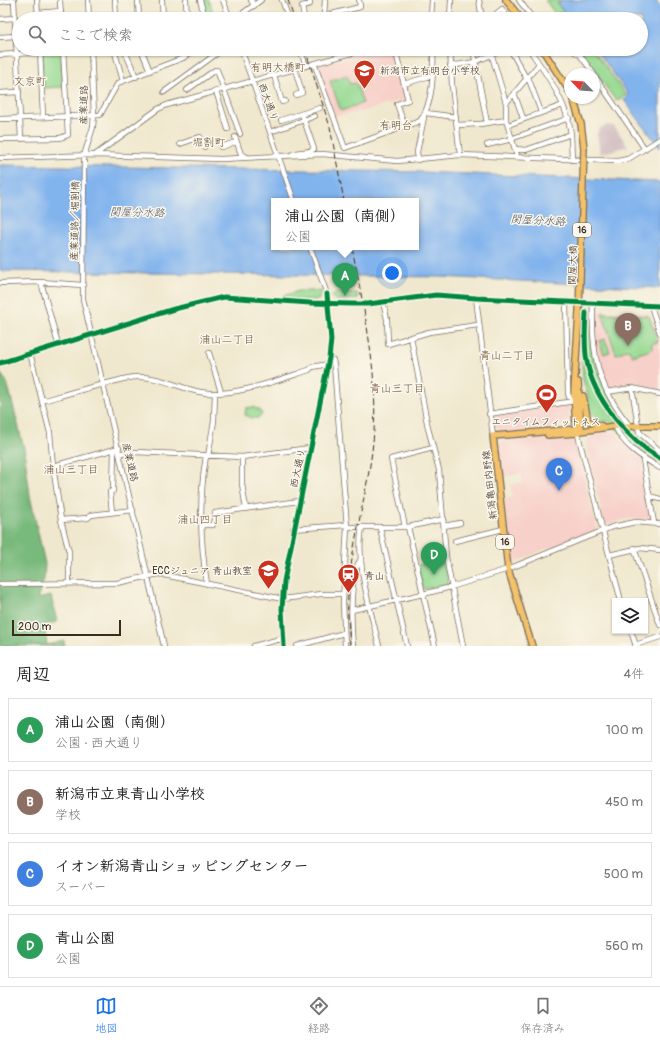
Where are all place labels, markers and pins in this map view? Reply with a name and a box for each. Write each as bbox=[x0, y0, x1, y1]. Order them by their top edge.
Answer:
school or university icon: 新潟市立有明台小学校 bbox=[352, 57, 378, 90]
place label: 新潟市立有明台小学校 bbox=[380, 65, 480, 77]
pin: A bbox=[332, 263, 358, 296]
pin: B bbox=[615, 313, 641, 346]
sports icon: エニタイムフィットネス bbox=[533, 382, 559, 415]
place label: エニタイムフィットネス bbox=[492, 416, 600, 428]
pin: C bbox=[546, 458, 572, 491]
pin: D bbox=[421, 542, 447, 575]
school or university icon: ECCジュニア 青山教室 bbox=[255, 557, 281, 590]
station icon: 青山 bbox=[335, 562, 361, 595]
place label: ECCジュニア 青山教室 bbox=[152, 565, 252, 577]
place label: 青山 bbox=[364, 570, 384, 582]

